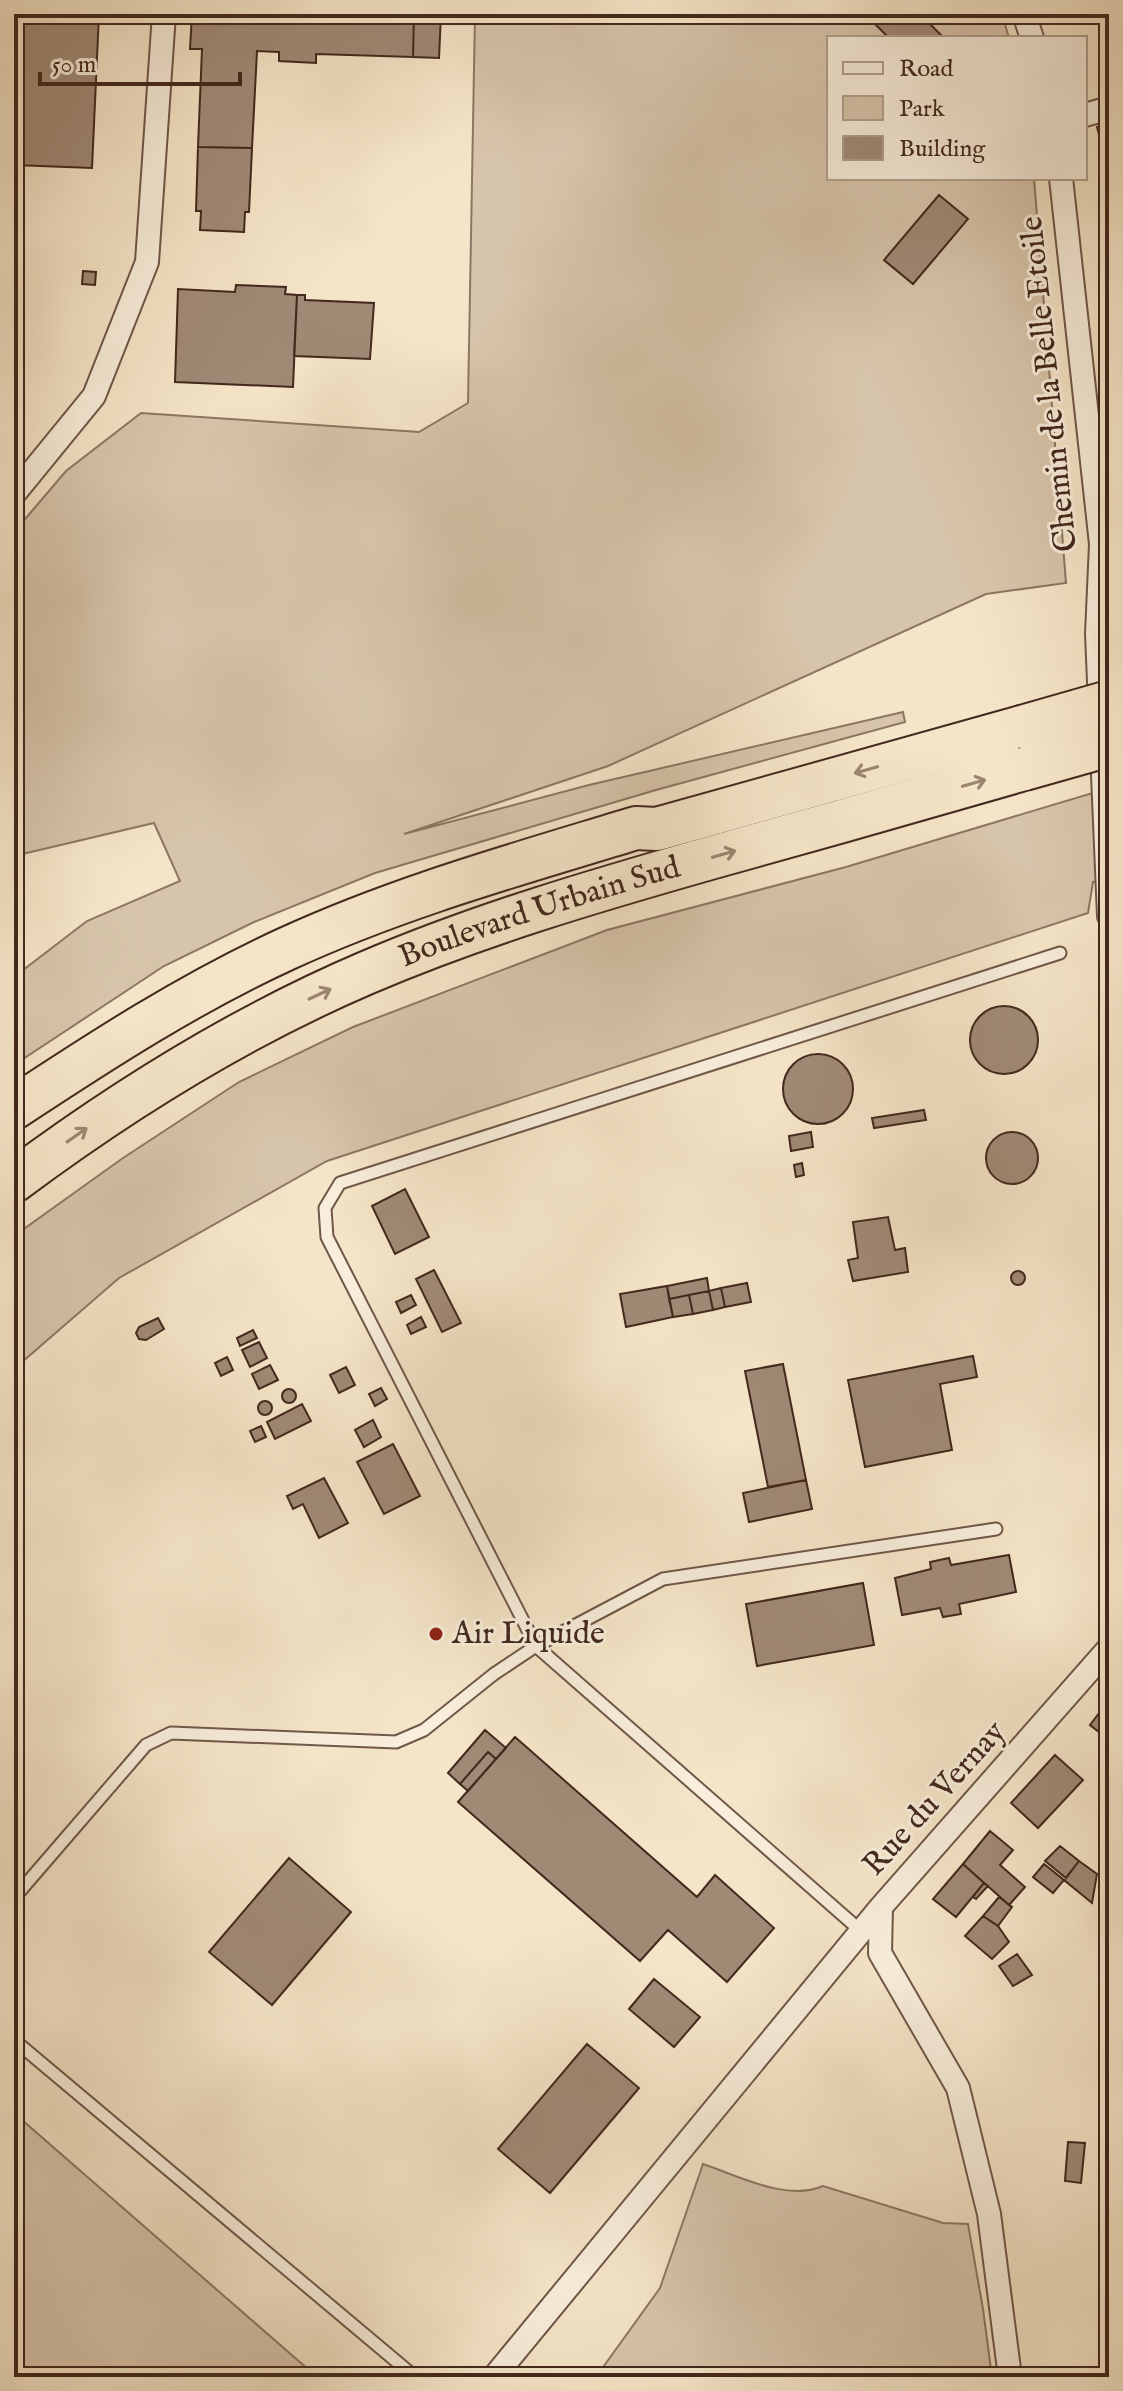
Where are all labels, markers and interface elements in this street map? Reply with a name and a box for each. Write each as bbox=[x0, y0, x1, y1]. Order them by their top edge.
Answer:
scale bar bbox=[40, 36, 240, 86]
legend bbox=[827, 36, 1087, 180]
text: 50 m bbox=[52, 50, 96, 81]
text: Road bbox=[899, 54, 953, 85]
text: Park bbox=[899, 94, 945, 125]
text: Building bbox=[899, 134, 986, 165]
street label: Chemin de la Belle Etoile bbox=[1012, 214, 1088, 554]
one-way arrow bbox=[853, 764, 879, 779]
one-way arrow bbox=[960, 775, 986, 790]
one-way arrow bbox=[710, 846, 736, 861]
street label: Boulevard Urbain Sud bbox=[393, 847, 686, 978]
one-way arrow bbox=[307, 986, 331, 1001]
one-way arrow bbox=[65, 1127, 87, 1143]
place label: Air Liquide bbox=[451, 1614, 605, 1655]
marker: Air Liquide bbox=[427, 1625, 445, 1643]
street label: Rue du Vernay bbox=[854, 1713, 1016, 1885]

